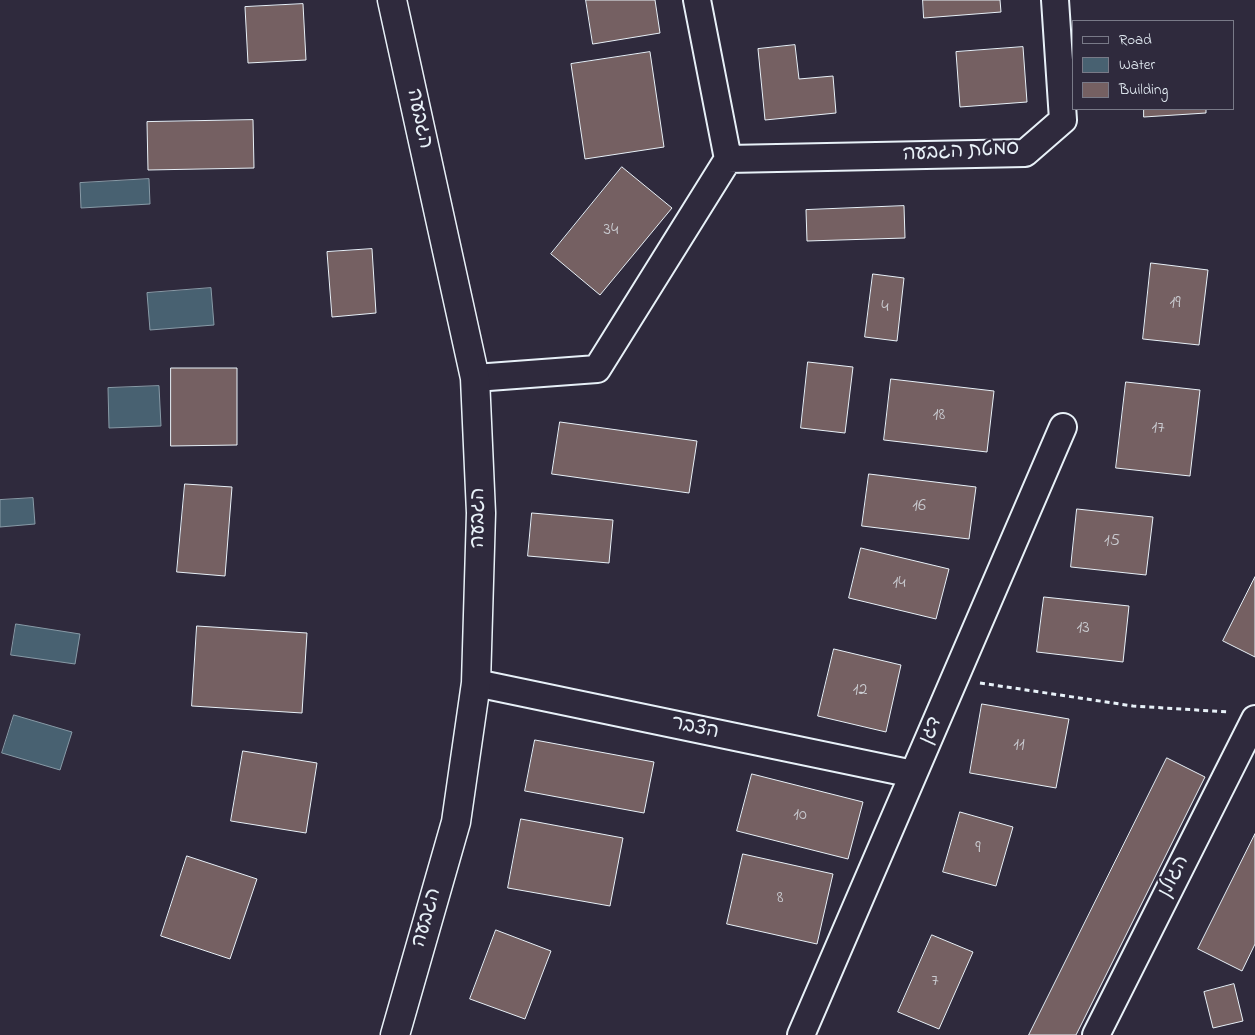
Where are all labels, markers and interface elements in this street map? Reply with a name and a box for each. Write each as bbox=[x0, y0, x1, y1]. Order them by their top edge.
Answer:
legend bbox=[1072, 20, 1235, 110]
text: Road bbox=[1119, 29, 1152, 51]
text: Water bbox=[1119, 54, 1155, 76]
text: Building bbox=[1119, 79, 1168, 101]
street label: הגבעה bbox=[400, 87, 436, 151]
street label: סמטת הגבעה bbox=[902, 138, 1020, 168]
house number: 34 bbox=[604, 220, 618, 242]
house number: 19 bbox=[1169, 293, 1181, 315]
house number: 4 bbox=[881, 297, 889, 319]
house number: 18 bbox=[933, 405, 945, 427]
house number: 17 bbox=[1151, 418, 1165, 440]
street label: הגבעה bbox=[468, 488, 492, 548]
house number: 16 bbox=[912, 496, 926, 518]
house number: 15 bbox=[1104, 531, 1120, 553]
house number: 14 bbox=[892, 573, 906, 595]
house number: 13 bbox=[1076, 618, 1090, 640]
house number: 12 bbox=[853, 680, 867, 702]
street label: הצבר bbox=[669, 712, 721, 746]
street label: דגן bbox=[916, 714, 948, 748]
house number: 11 bbox=[1013, 735, 1025, 757]
house number: 10 bbox=[793, 805, 807, 827]
house number: 9 bbox=[975, 838, 981, 860]
street label: הגולן bbox=[1154, 852, 1196, 902]
street label: הגבעה bbox=[408, 886, 448, 950]
house number: 8 bbox=[777, 888, 783, 910]
house number: 7 bbox=[931, 971, 939, 993]

